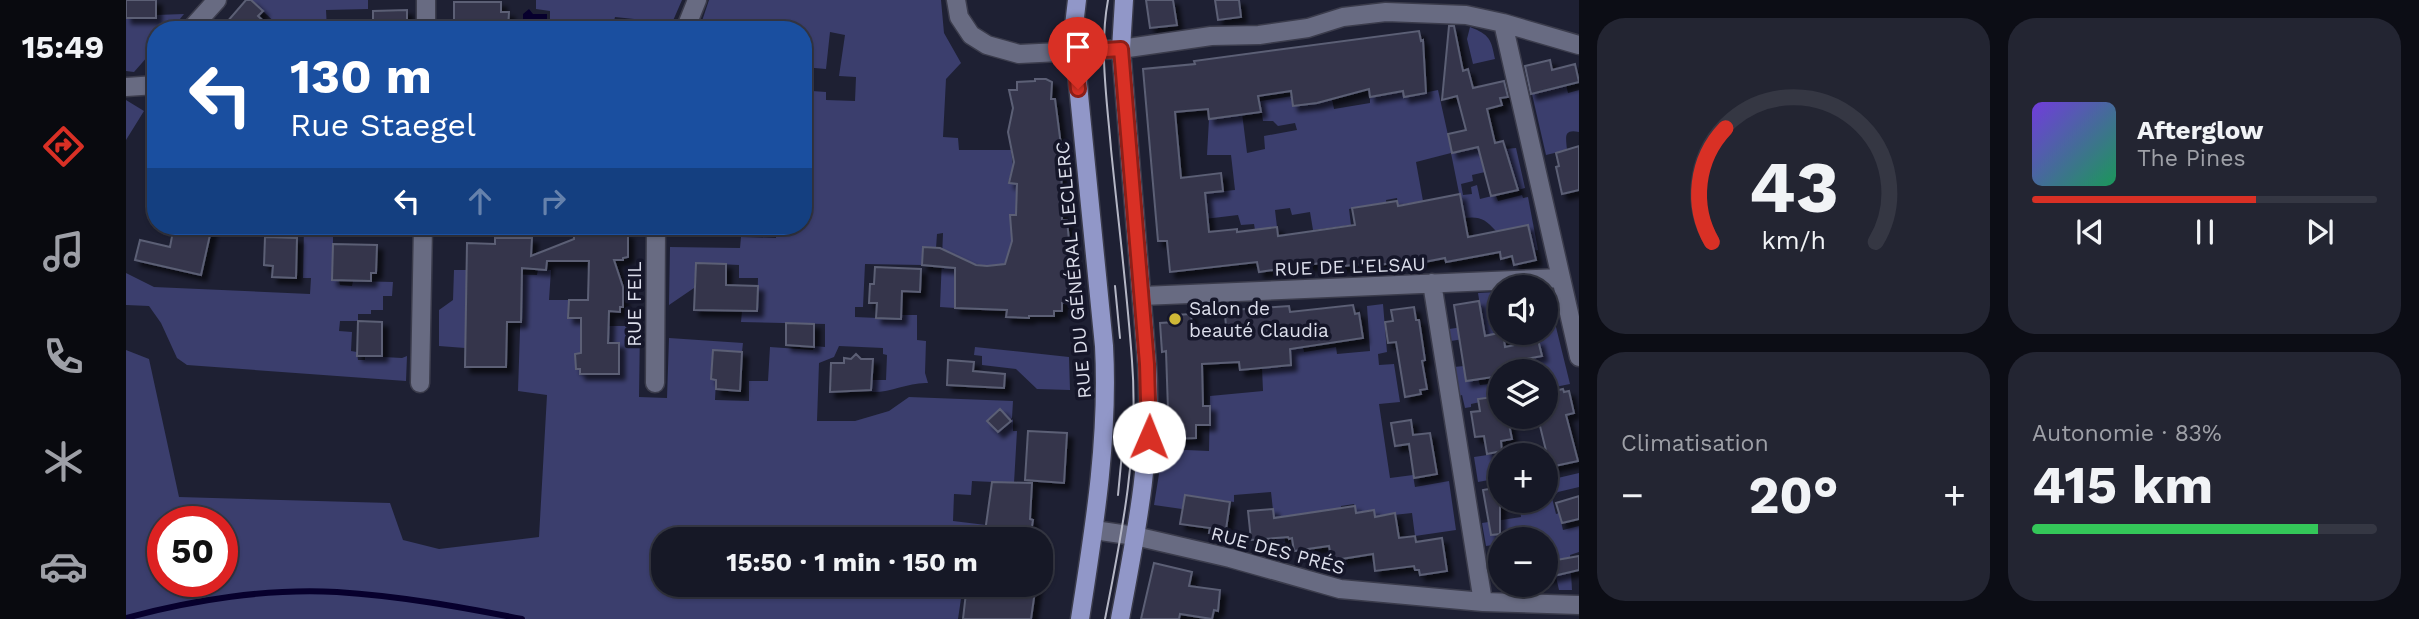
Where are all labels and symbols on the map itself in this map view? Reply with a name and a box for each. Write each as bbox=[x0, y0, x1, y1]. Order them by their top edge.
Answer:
pin bbox=[1048, 17, 1108, 89]
street label: RUE DU GÉNÉRAL LECLERC bbox=[1051, 140, 1096, 399]
street label: RUE DE L'ELSAU bbox=[1274, 252, 1426, 281]
street label: RUE FEIL bbox=[623, 261, 646, 347]
place label: Salon de beauté Claudia bbox=[1189, 297, 1329, 342]
marker: Salon de beauté Claudia bbox=[1167, 311, 1183, 327]
position arrow bbox=[1112, 400, 1186, 474]
speed limit sign: 50 bbox=[147, 506, 238, 597]
street label: RUE DES PRÉS bbox=[1208, 522, 1347, 579]

